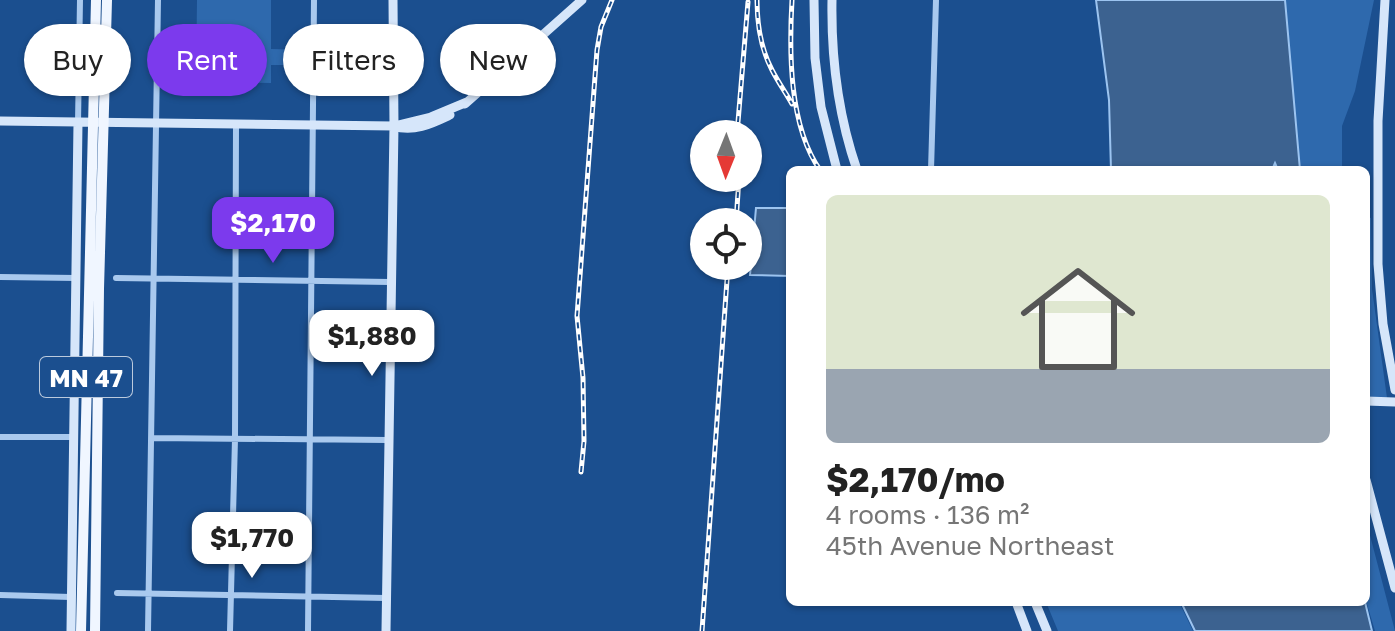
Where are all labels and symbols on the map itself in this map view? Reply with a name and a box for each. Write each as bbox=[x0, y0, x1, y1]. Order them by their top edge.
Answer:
north arrow bbox=[690, 120, 762, 192]
pin: $2,170 bbox=[208, 197, 338, 265]
pin: $1,880 bbox=[307, 310, 437, 378]
road number: MN 47 bbox=[40, 357, 132, 397]
pin: $1,770 bbox=[187, 512, 317, 580]

